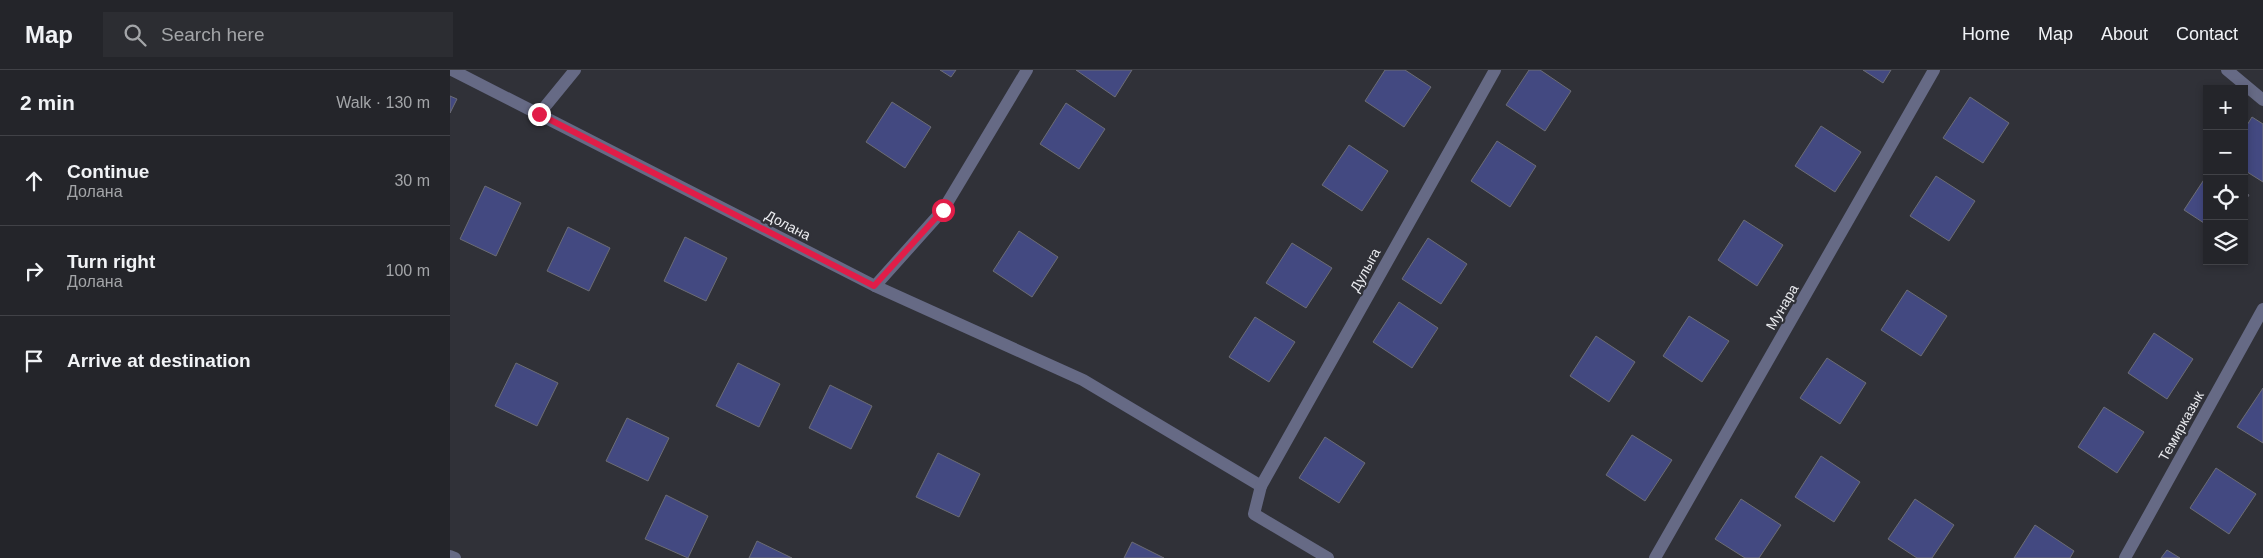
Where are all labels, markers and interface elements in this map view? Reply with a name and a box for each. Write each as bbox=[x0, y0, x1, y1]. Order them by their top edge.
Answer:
search box bbox=[103, 12, 453, 57]
text: Map bbox=[25, 21, 73, 48]
icon: search bbox=[121, 21, 149, 49]
text: Search here bbox=[161, 24, 265, 45]
text: Home bbox=[1962, 24, 2010, 44]
text: Map bbox=[2038, 24, 2073, 44]
text: About bbox=[2101, 24, 2148, 44]
text: Contact bbox=[2176, 24, 2238, 44]
map controls bbox=[2203, 85, 2248, 265]
button: + bbox=[2203, 85, 2248, 130]
text: 2 min bbox=[20, 91, 75, 114]
text: Walk · 130 m bbox=[336, 94, 430, 111]
route end bbox=[528, 103, 551, 126]
button: − bbox=[2203, 130, 2248, 175]
text: Continue bbox=[67, 161, 149, 182]
icon: ahead bbox=[20, 167, 48, 195]
text: 30 m bbox=[394, 172, 430, 189]
button: locate bbox=[2203, 175, 2248, 220]
text: Долана bbox=[67, 183, 123, 200]
route start bbox=[932, 199, 955, 222]
street label: Долана bbox=[763, 207, 813, 243]
button: layers bbox=[2203, 220, 2248, 265]
street label: Дулыга bbox=[1347, 245, 1384, 295]
text: Turn right bbox=[67, 251, 155, 272]
icon: right bbox=[20, 257, 48, 285]
text: 100 m bbox=[386, 262, 430, 279]
text: Долана bbox=[67, 273, 123, 290]
street label: Мунара bbox=[1763, 281, 1802, 333]
icon: arrive bbox=[20, 347, 48, 375]
text: Arrive at destination bbox=[67, 350, 251, 371]
street label: Темирказык bbox=[2155, 387, 2207, 464]

